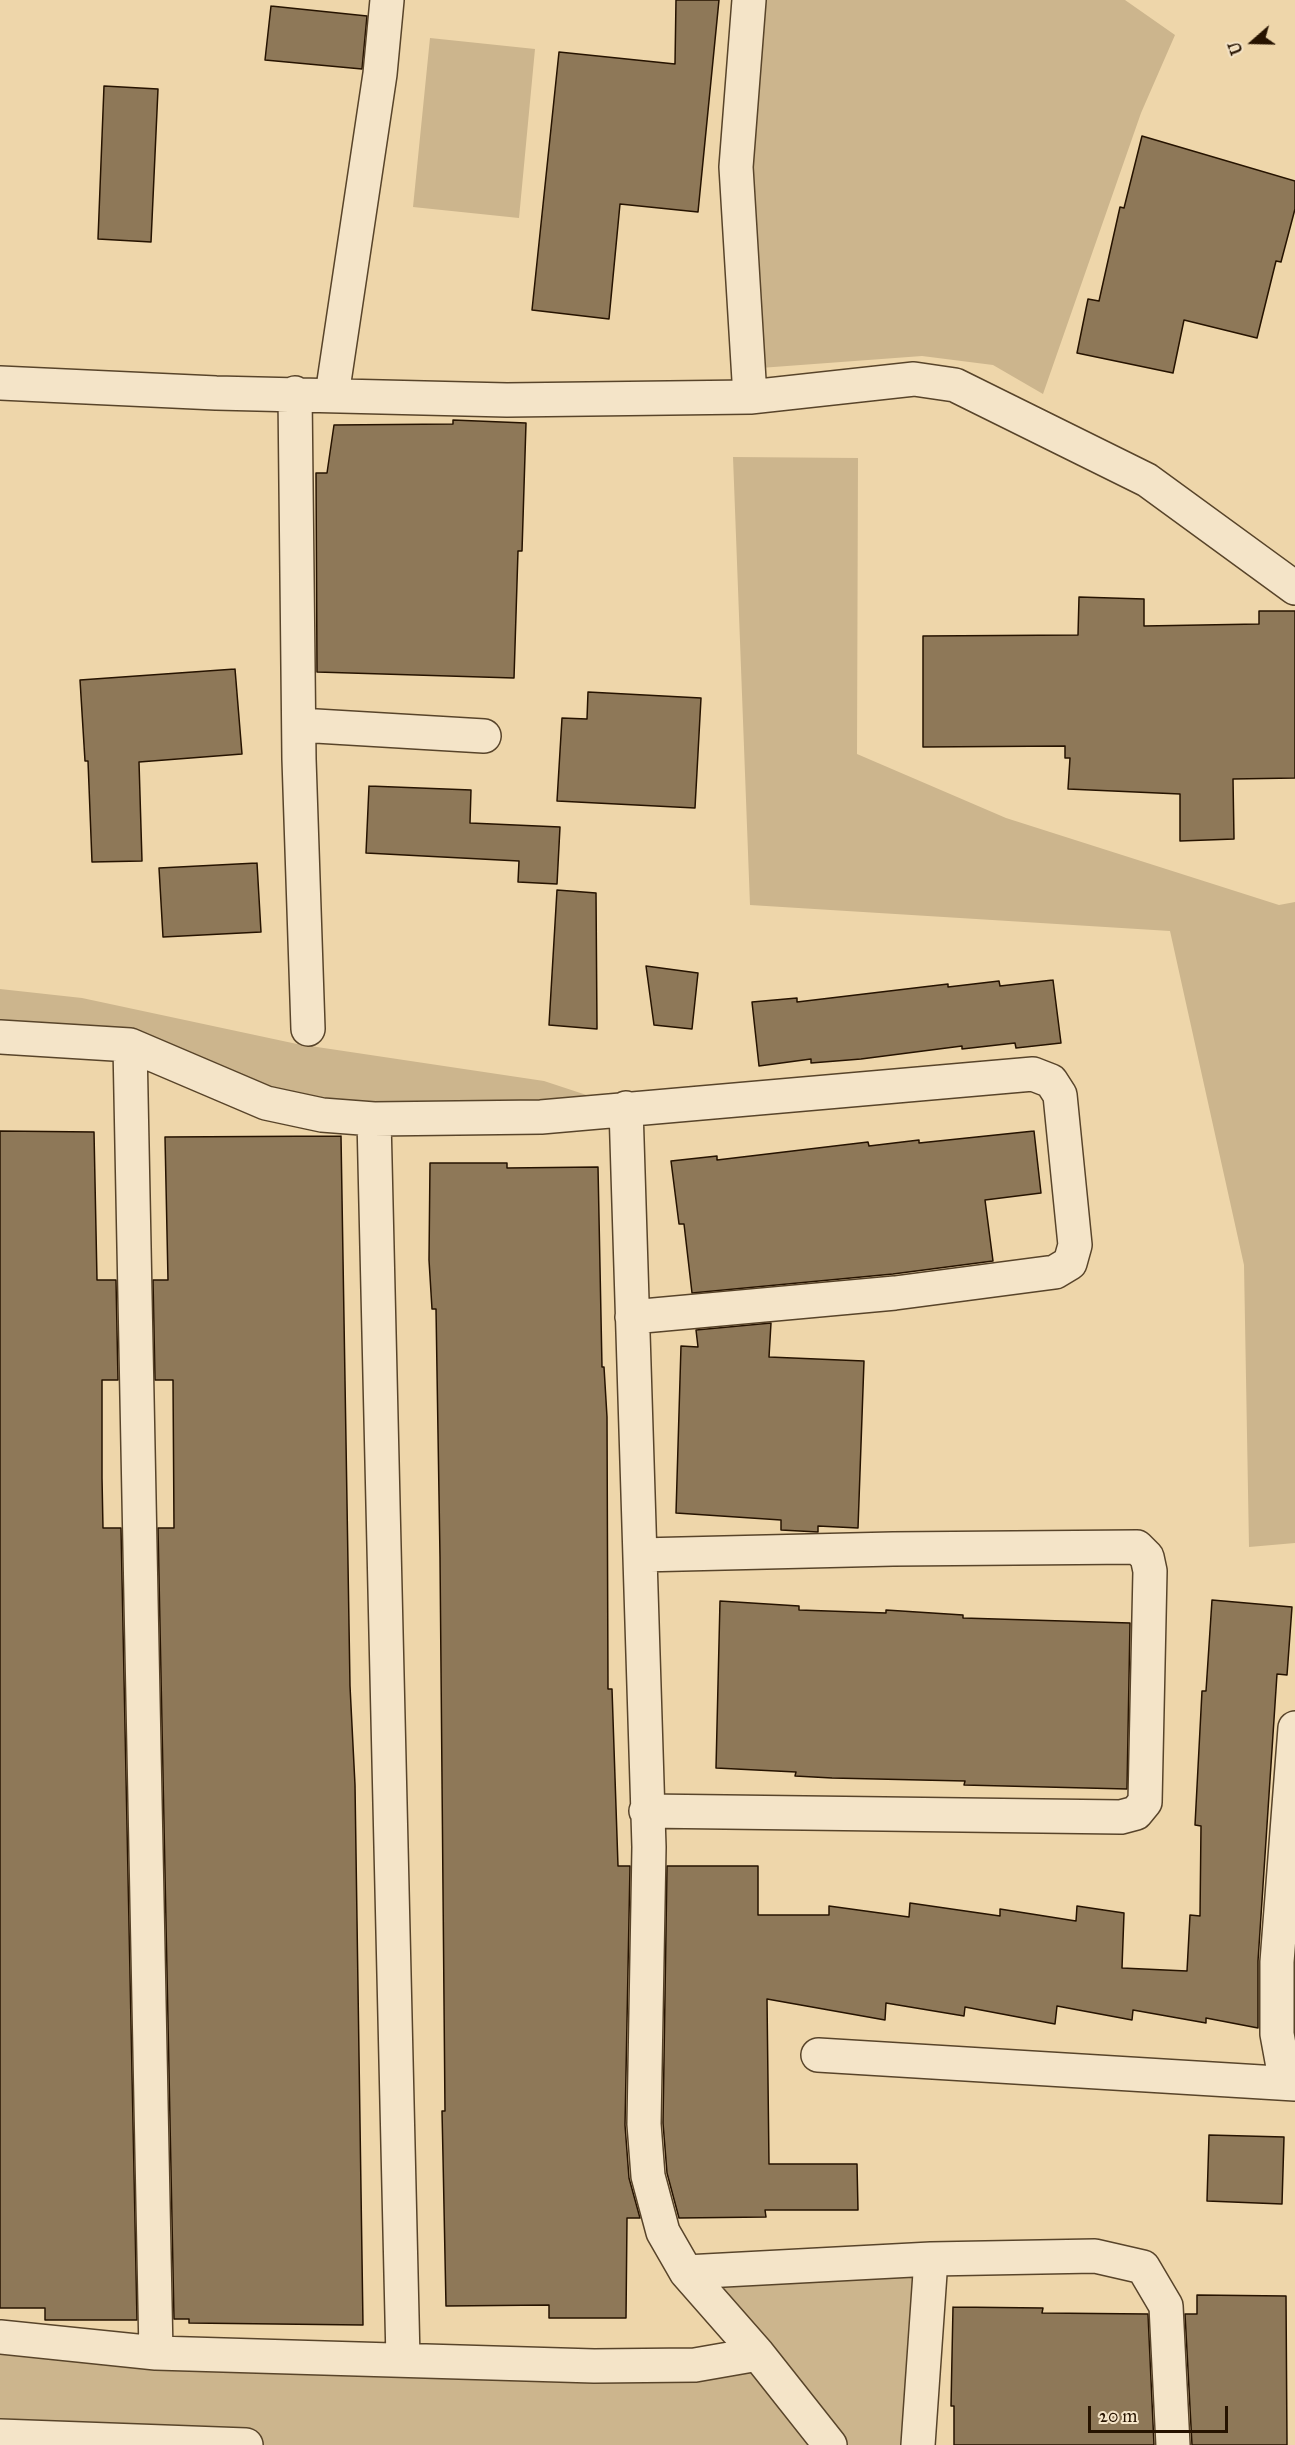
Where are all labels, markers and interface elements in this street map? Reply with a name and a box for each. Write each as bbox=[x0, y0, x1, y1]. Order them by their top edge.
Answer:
north arrow bbox=[1223, 12, 1283, 72]
text: U bbox=[1225, 39, 1247, 58]
scale bar bbox=[1091, 2394, 1230, 2432]
text: 20 m bbox=[1099, 2405, 1137, 2427]

